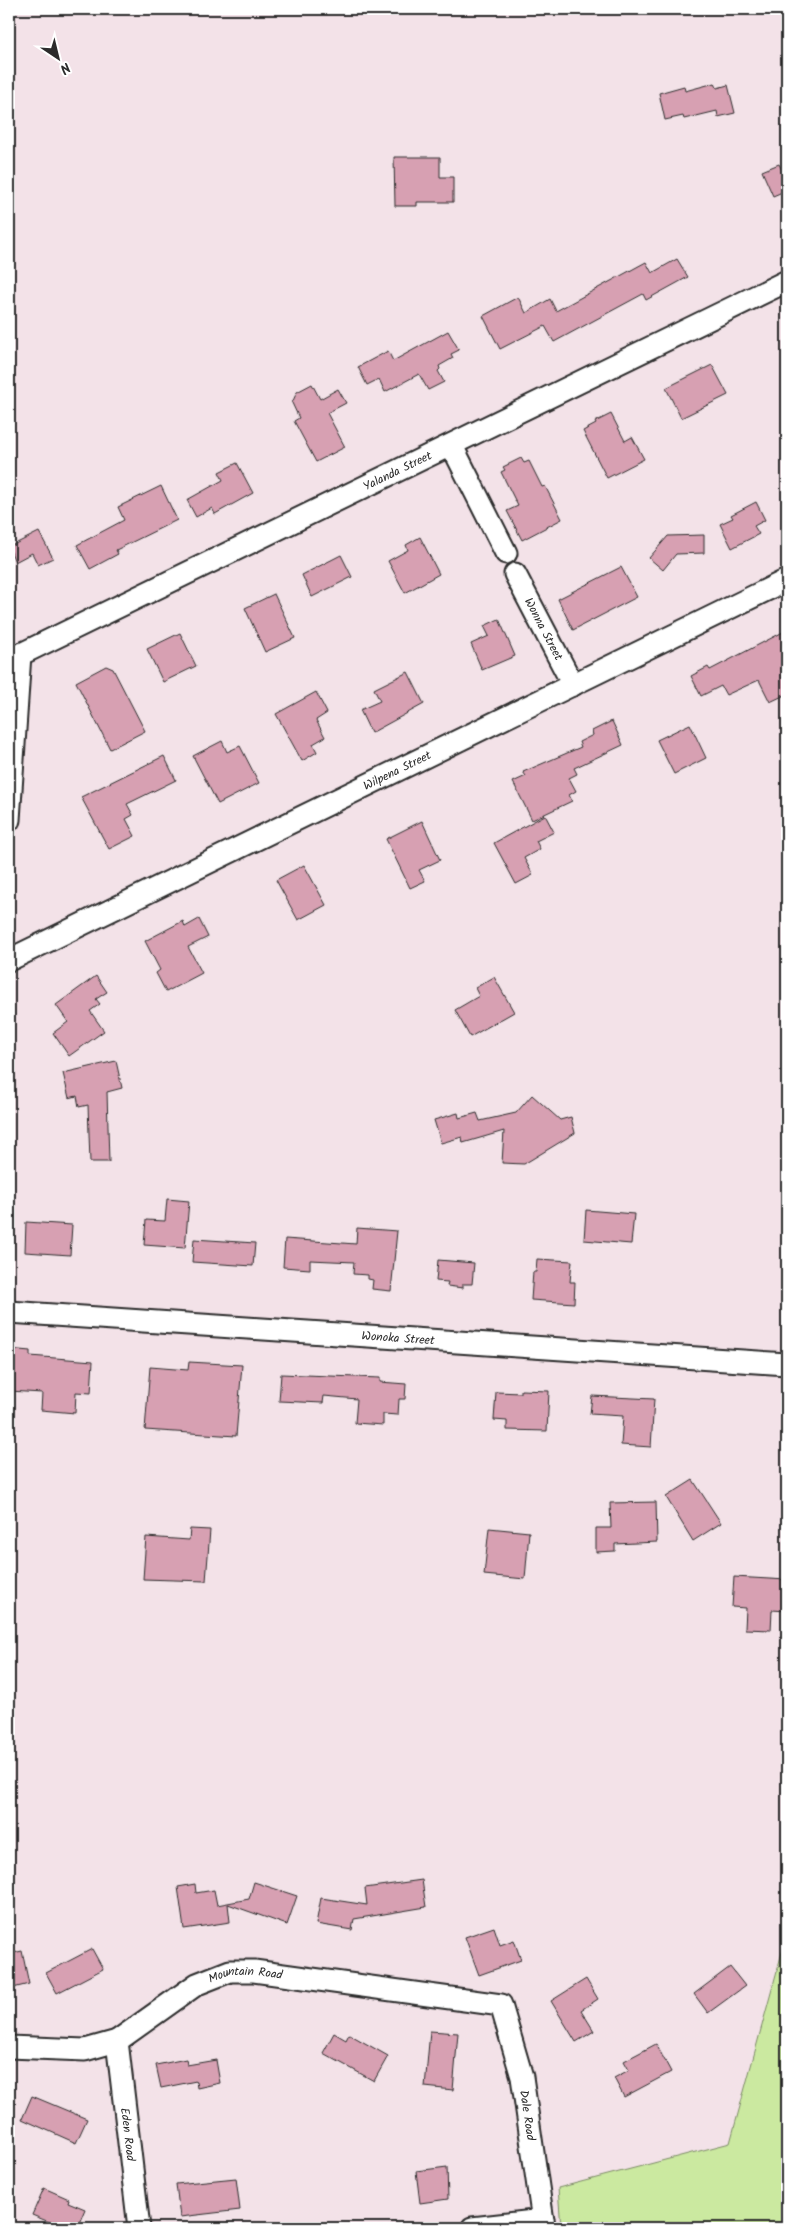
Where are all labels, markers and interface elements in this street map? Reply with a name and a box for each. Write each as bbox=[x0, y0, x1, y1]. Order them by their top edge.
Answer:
north arrow bbox=[32, 32, 82, 82]
text: N bbox=[55, 56, 75, 79]
street label: Yalanda Street bbox=[360, 446, 435, 496]
street label: Wonna Street bbox=[519, 594, 568, 664]
street label: Wilpena Street bbox=[360, 746, 435, 795]
street label: Wonoka Street bbox=[361, 1326, 436, 1350]
street label: Mountain Road bbox=[205, 1962, 285, 1988]
street label: Dale Road bbox=[515, 2089, 541, 2143]
street label: Eden Road bbox=[115, 2107, 141, 2163]

